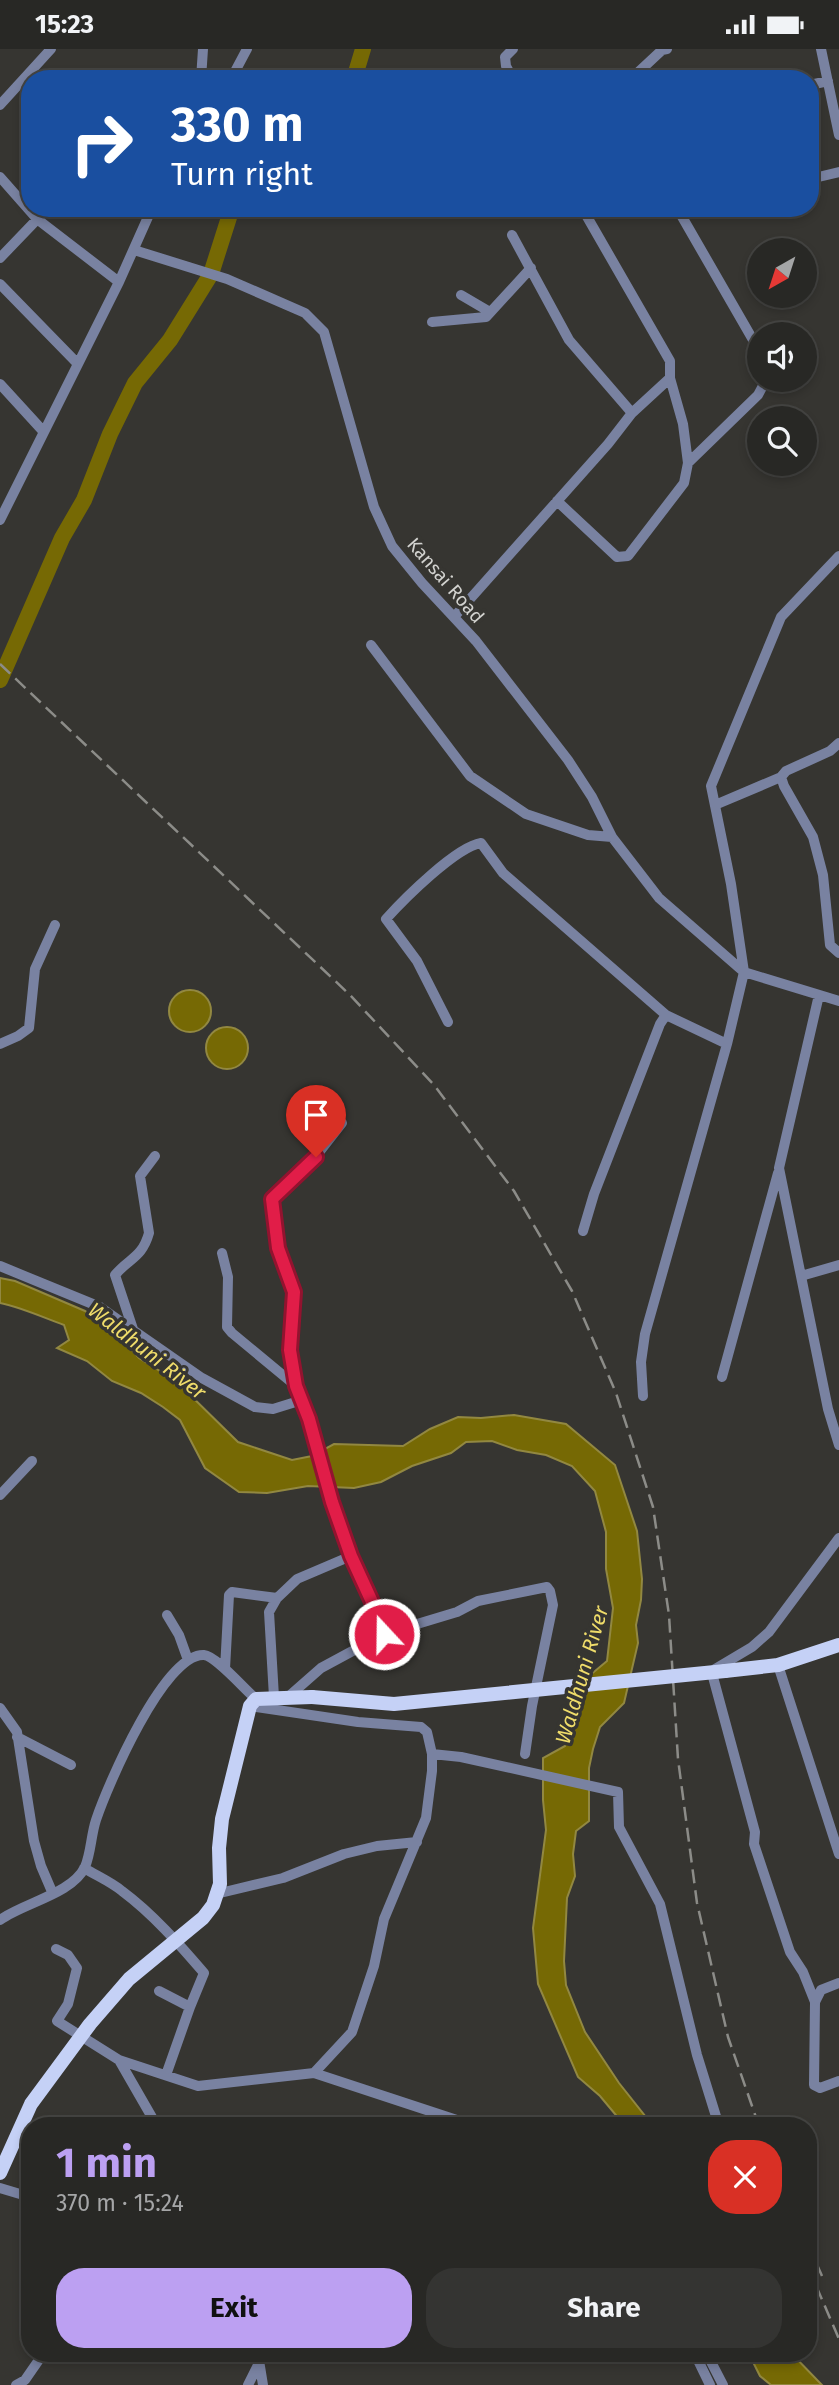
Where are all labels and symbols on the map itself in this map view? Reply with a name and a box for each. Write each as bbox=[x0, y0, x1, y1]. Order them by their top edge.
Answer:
north arrow bbox=[747, 238, 817, 308]
street label: Kansai Road bbox=[402, 533, 489, 628]
pin bbox=[286, 1085, 346, 1157]
water label: Waldhuni River bbox=[83, 1297, 212, 1406]
position arrow bbox=[347, 1597, 421, 1671]
water label: Waldhuni River bbox=[550, 1602, 614, 1747]

